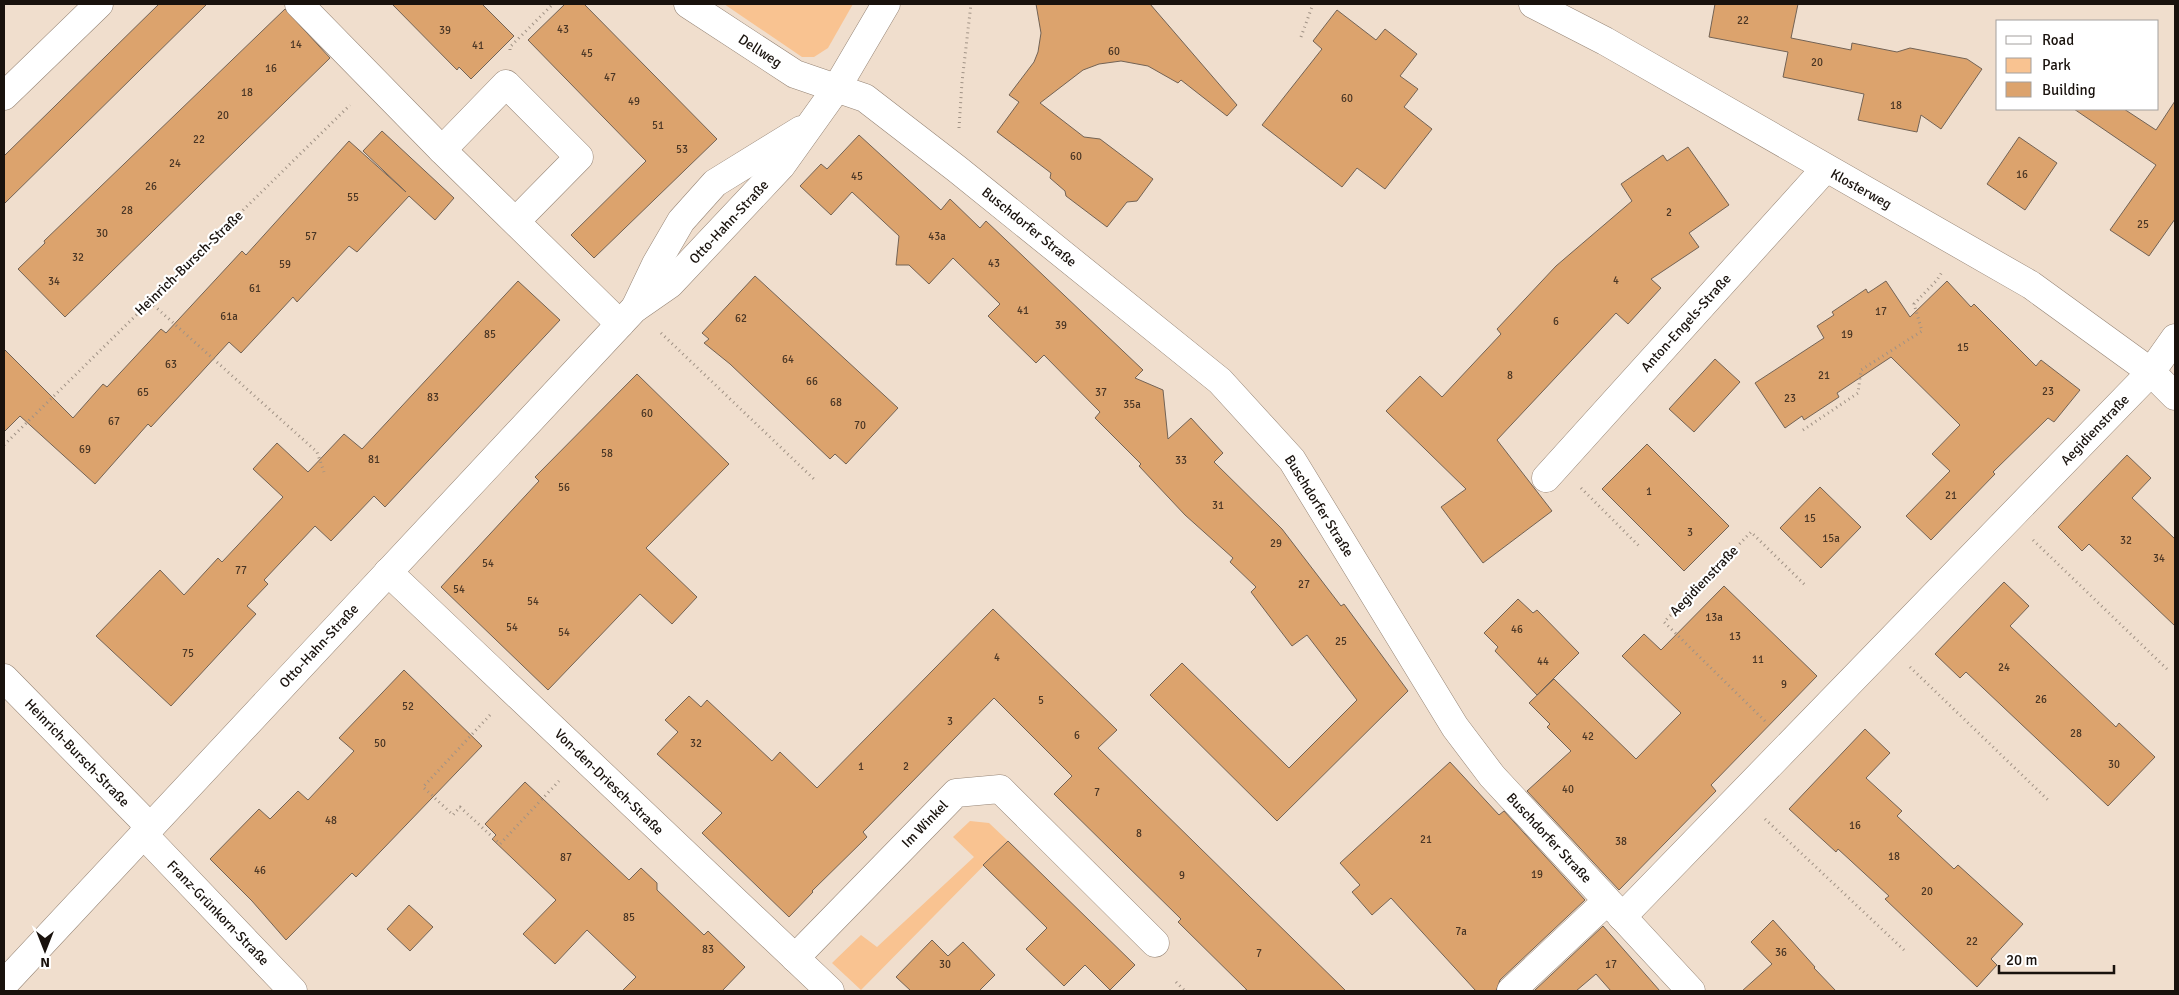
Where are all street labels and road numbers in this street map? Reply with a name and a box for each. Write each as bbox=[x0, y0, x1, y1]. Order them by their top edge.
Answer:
street label: Dellweg bbox=[735, 31, 785, 71]
street label: Klosterweg bbox=[1827, 165, 1895, 213]
street label: Otto-Hahn-Straße bbox=[686, 177, 772, 267]
street label: Buschdorfer Straße bbox=[978, 184, 1080, 270]
street label: Heinrich-Bursch-Straße bbox=[132, 207, 246, 319]
street label: Anton-Engels-Straße bbox=[1637, 270, 1735, 376]
street label: Aegidienstraße bbox=[2057, 391, 2133, 469]
street label: Buschdorfer Straße bbox=[1281, 452, 1357, 560]
street label: Aegidienstraße bbox=[1666, 542, 1742, 620]
street label: Otto-Hahn-Straße bbox=[276, 601, 362, 691]
street label: Heinrich-Bursch-Straße bbox=[21, 696, 133, 810]
street label: Von-den-Driesch-Straße bbox=[551, 725, 667, 839]
street label: Buschdorfer Straße bbox=[1503, 789, 1595, 887]
street label: Im Winkel bbox=[898, 797, 952, 851]
street label: Franz-Grünkorn-Straße bbox=[163, 857, 273, 969]

